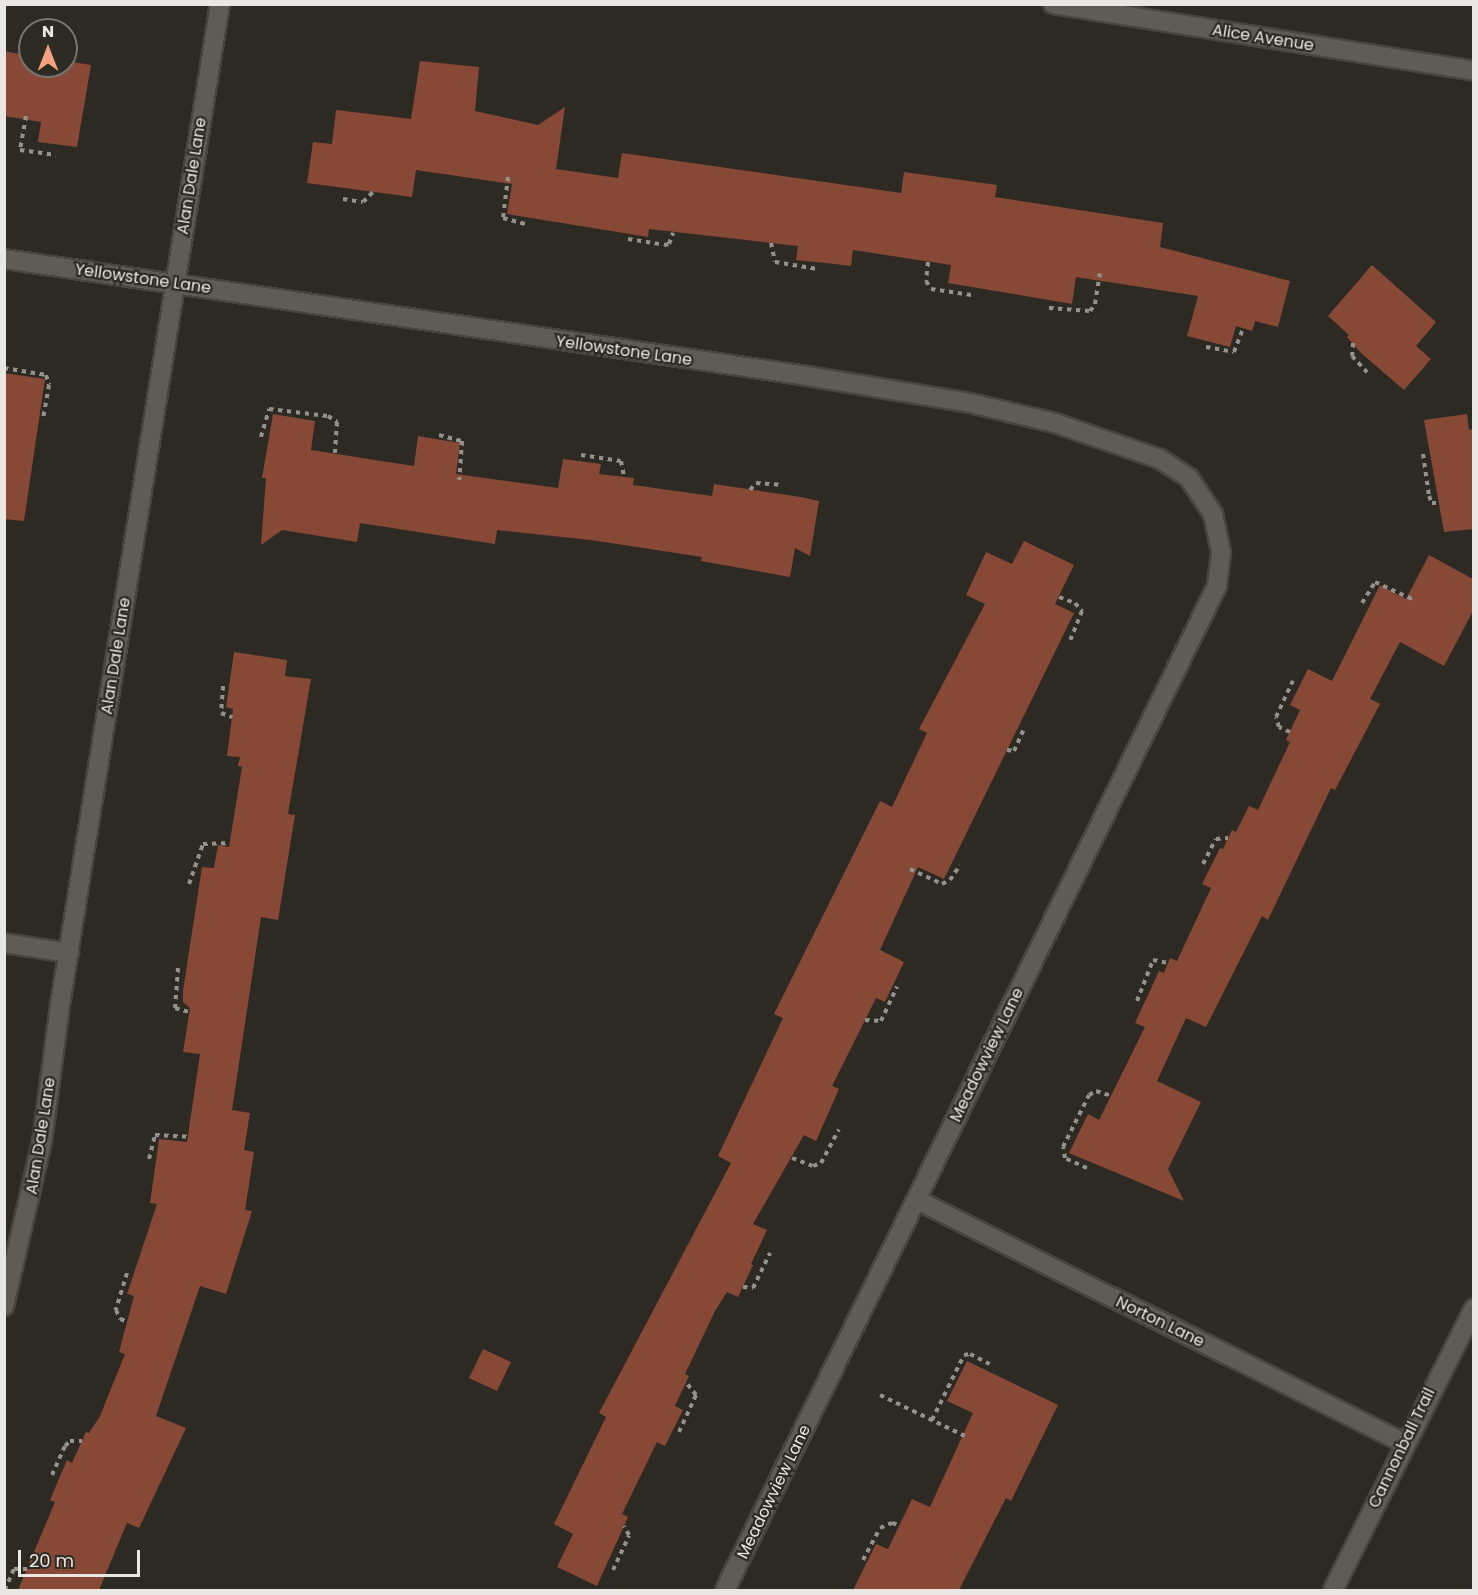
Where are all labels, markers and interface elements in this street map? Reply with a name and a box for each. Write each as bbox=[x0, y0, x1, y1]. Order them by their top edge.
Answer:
north arrow bbox=[18, 18, 78, 78]
text: N bbox=[42, 20, 54, 43]
street label: Alice Avenue bbox=[1211, 20, 1315, 56]
street label: Alan Dale Lane bbox=[173, 116, 211, 236]
street label: Yellowstone Lane bbox=[74, 260, 212, 298]
street label: Yellowstone Lane bbox=[555, 332, 693, 370]
street label: Alan Dale Lane bbox=[97, 596, 135, 716]
street label: Meadowview Lane bbox=[946, 985, 1028, 1125]
street label: Alan Dale Lane bbox=[22, 1076, 60, 1196]
street label: Norton Lane bbox=[1113, 1292, 1207, 1352]
street label: Cannonball Trail bbox=[1365, 1385, 1439, 1511]
street label: Meadowview Lane bbox=[733, 1422, 815, 1562]
scale bar bbox=[21, 1538, 142, 1576]
text: 20 m bbox=[29, 1548, 74, 1573]

